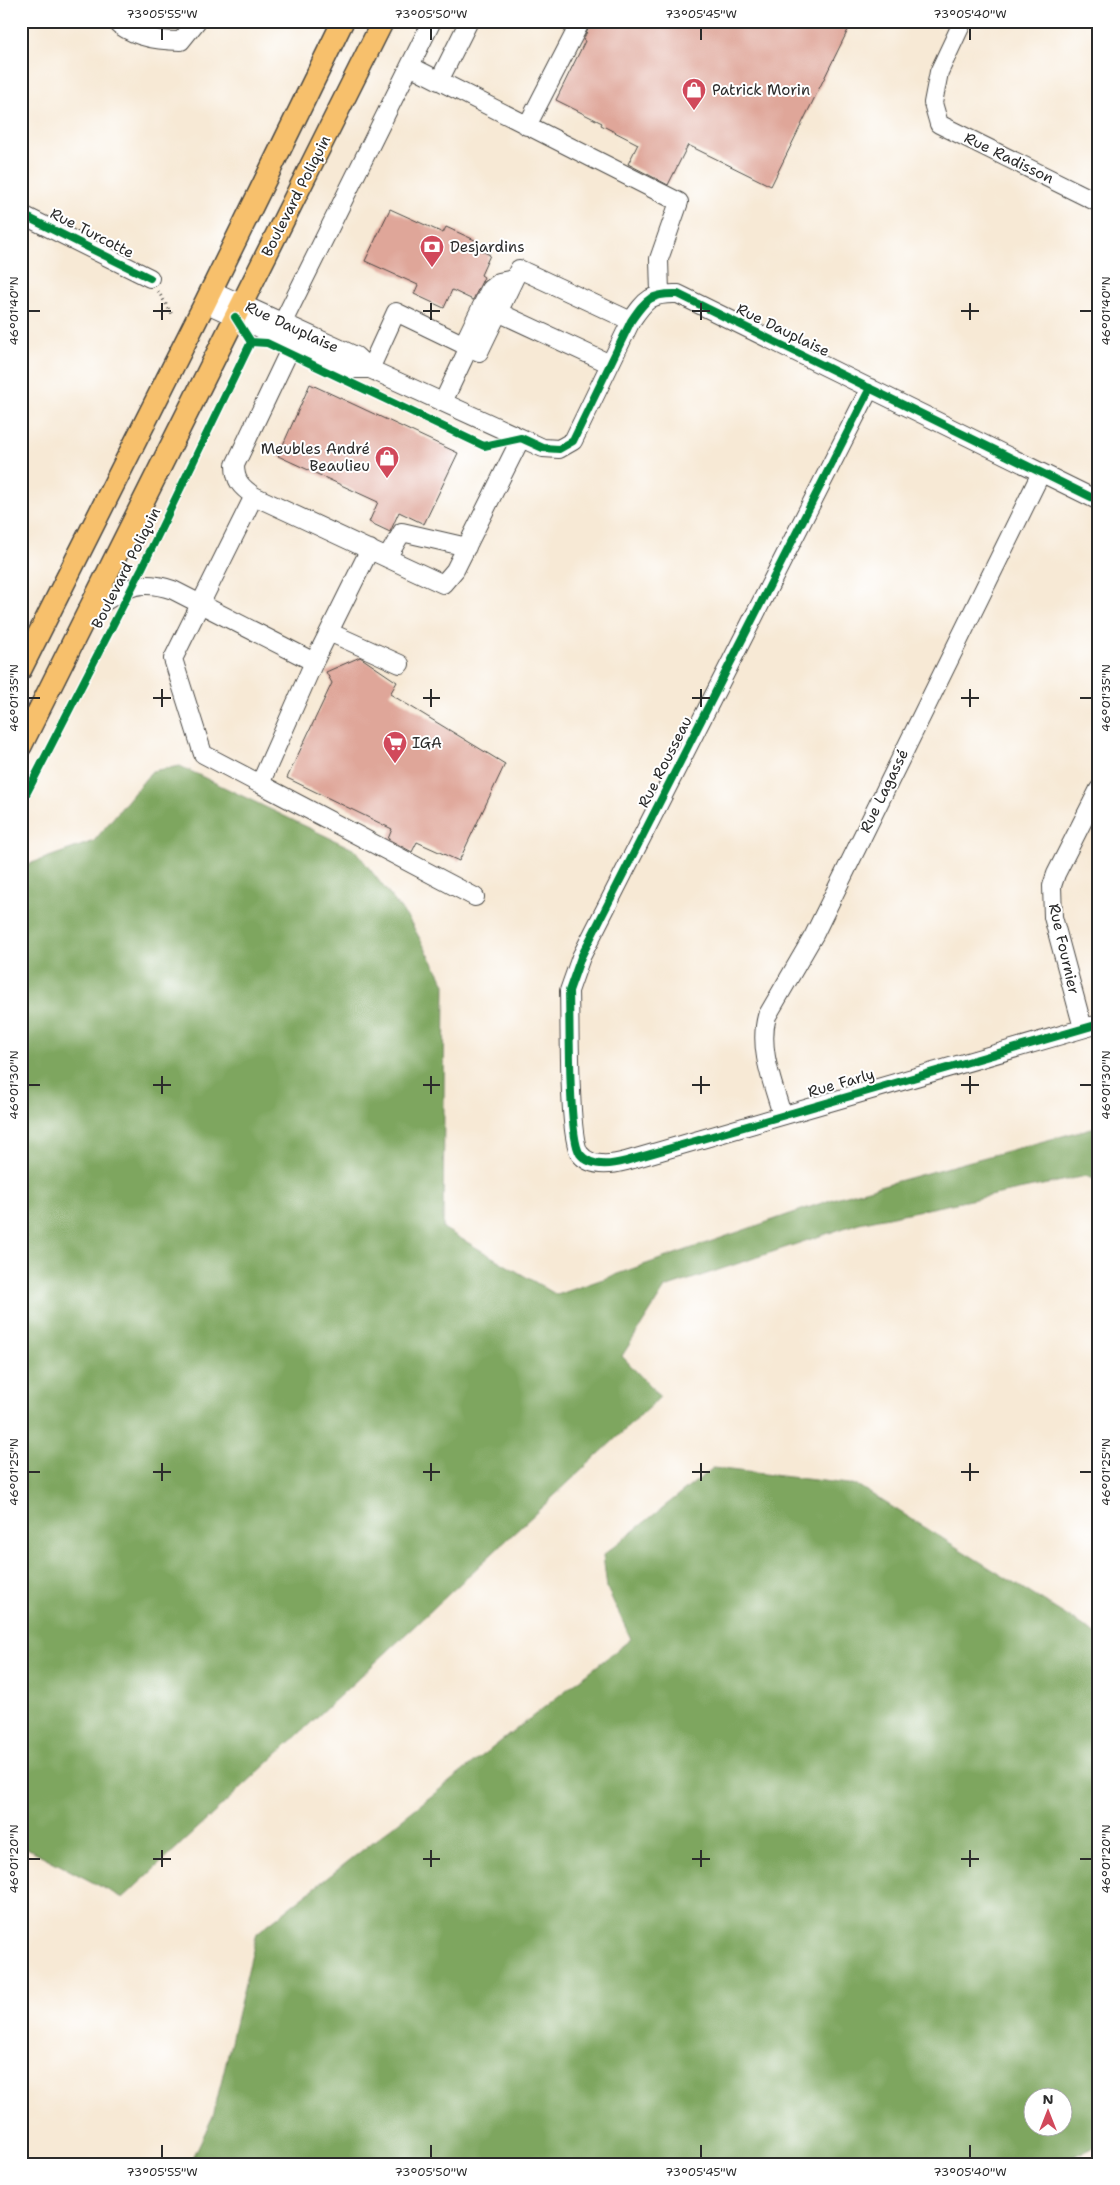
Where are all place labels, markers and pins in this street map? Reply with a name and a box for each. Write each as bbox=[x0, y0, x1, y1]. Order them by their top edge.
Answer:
shop icon: Patrick Morin bbox=[681, 77, 707, 111]
place label: Patrick Morin bbox=[712, 80, 810, 100]
bank icon: Desjardins bbox=[419, 234, 445, 268]
place label: Desjardins bbox=[450, 237, 525, 257]
place label: Meubles André Beaulieu bbox=[261, 439, 370, 476]
shop icon: Meubles André Beaulieu bbox=[374, 445, 400, 479]
supermarket icon: IGA bbox=[382, 730, 408, 764]
place label: IGA bbox=[412, 733, 442, 753]

